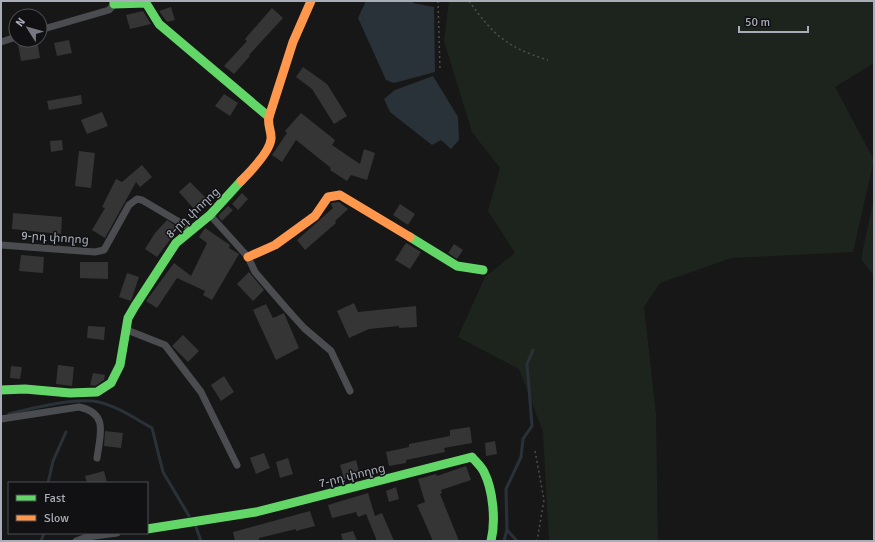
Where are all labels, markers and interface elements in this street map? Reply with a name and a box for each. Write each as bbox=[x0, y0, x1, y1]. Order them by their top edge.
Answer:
north arrow bbox=[8, 8, 48, 48]
scale bar bbox=[739, 8, 808, 34]
text: N bbox=[13, 15, 28, 29]
text: 50 m bbox=[745, 15, 770, 30]
street label: 8-րդ փողոց bbox=[163, 184, 223, 242]
street label: 9-րդ փողոց bbox=[21, 228, 89, 248]
street label: 7-րդ փողոց bbox=[317, 461, 387, 491]
legend bbox=[8, 482, 148, 534]
text: Fast bbox=[44, 491, 65, 506]
text: Slow bbox=[44, 511, 69, 526]

